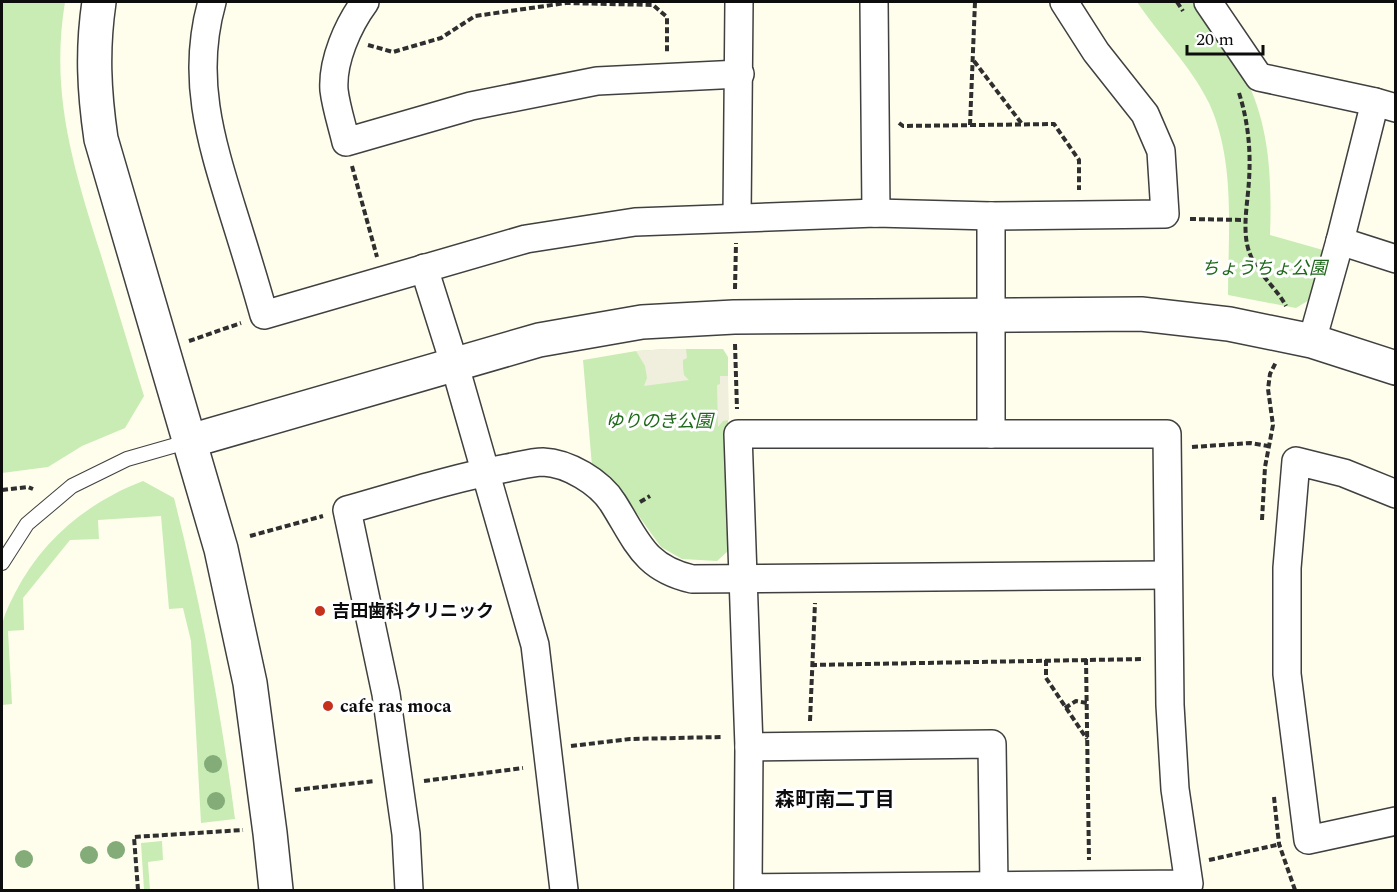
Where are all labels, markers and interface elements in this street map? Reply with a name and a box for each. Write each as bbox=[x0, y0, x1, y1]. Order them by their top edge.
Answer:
scale bar bbox=[1187, 18, 1264, 56]
text: 20 m bbox=[1196, 26, 1234, 53]
park label: ちょうちょ公園 bbox=[1201, 255, 1330, 282]
park label: ゆりのき公園 bbox=[605, 408, 716, 435]
place label: 吉田歯科クリニック bbox=[332, 598, 494, 625]
marker: 吉田歯科クリニック bbox=[313, 604, 327, 618]
place label: cafe ras moca bbox=[340, 693, 452, 720]
marker: cafe ras moca bbox=[321, 699, 335, 713]
district label: 森町南二丁目 bbox=[775, 785, 895, 815]

